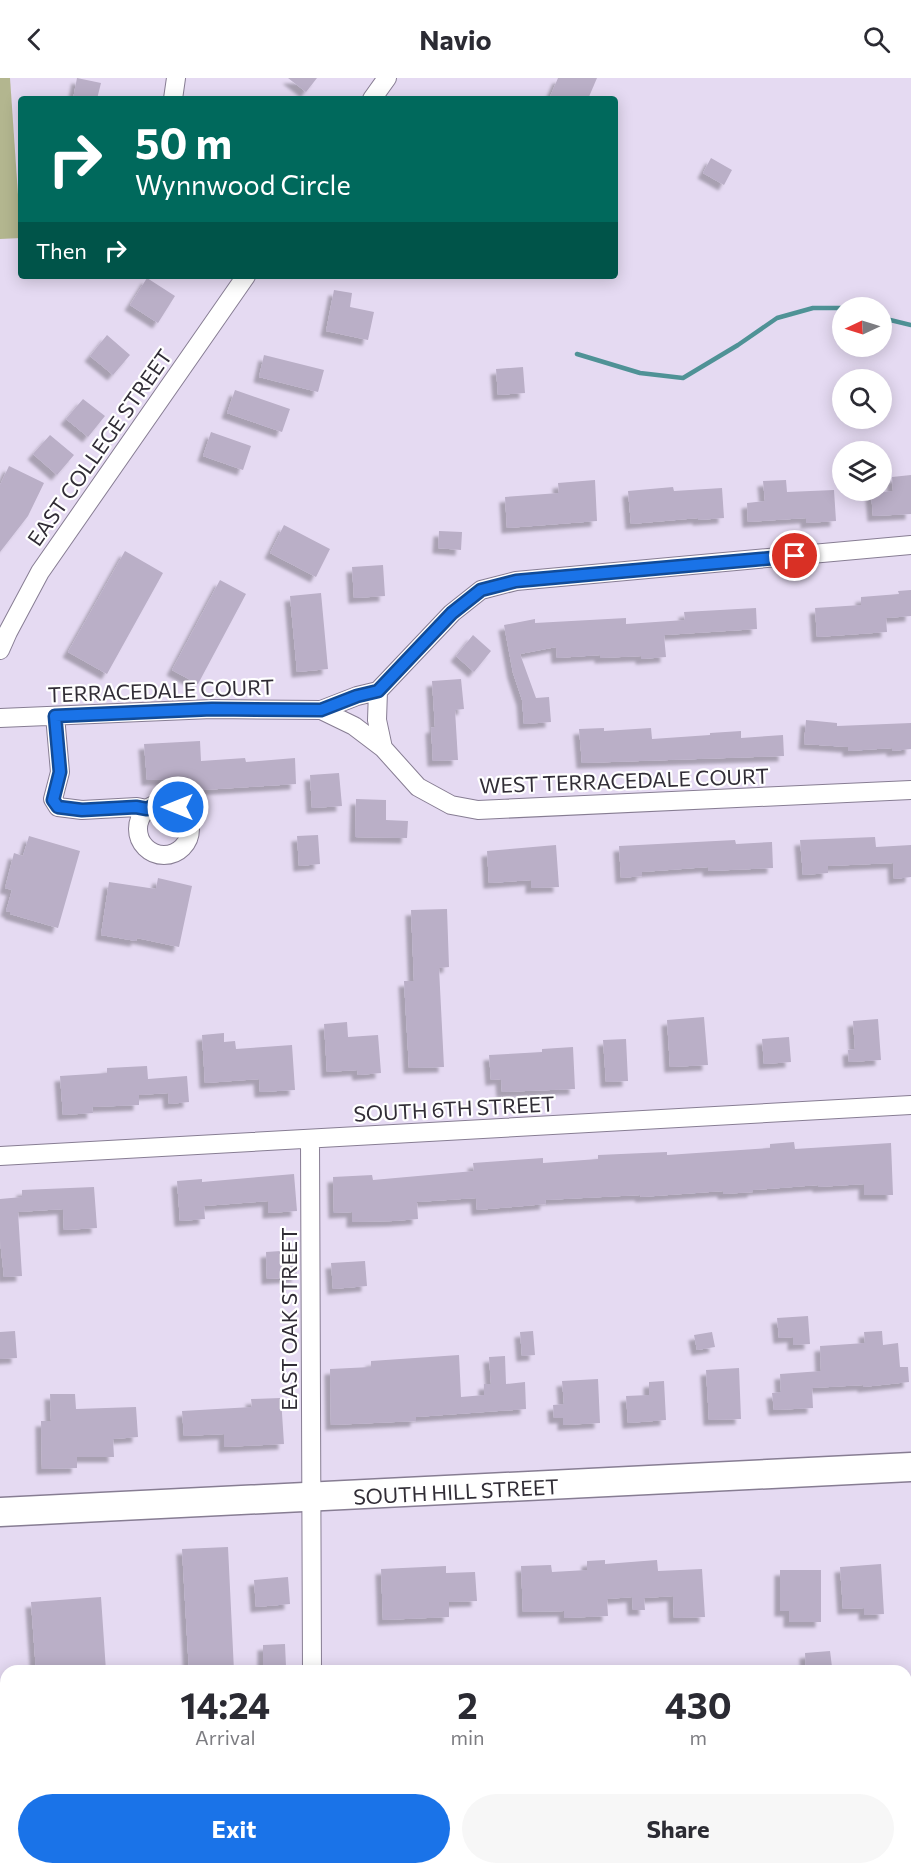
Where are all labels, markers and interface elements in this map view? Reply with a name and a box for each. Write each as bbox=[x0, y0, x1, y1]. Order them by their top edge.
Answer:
icon: back bbox=[18, 23, 51, 56]
text: Navio bbox=[419, 23, 492, 56]
icon: search bbox=[860, 23, 893, 56]
text: 50 m bbox=[135, 116, 232, 168]
icon: right bbox=[36, 120, 114, 198]
text: Wynnwood Circle bbox=[135, 168, 351, 201]
icon: right bbox=[99, 234, 132, 267]
text: Then bbox=[36, 237, 87, 264]
north arrow bbox=[832, 297, 892, 357]
map controls bbox=[832, 297, 892, 501]
street label: EAST COLLEGE STREET bbox=[22, 344, 176, 550]
button: search bbox=[832, 369, 892, 429]
button: layers bbox=[832, 441, 892, 501]
pin bbox=[769, 530, 820, 581]
icon: arrive bbox=[778, 539, 811, 572]
street label: TERRACEDALE COURT bbox=[47, 674, 275, 706]
street label: WEST TERRACEDALE COURT bbox=[479, 762, 769, 798]
position arrow bbox=[146, 775, 210, 839]
street label: SOUTH 6TH STREET bbox=[353, 1090, 555, 1126]
street label: EAST OAK STREET bbox=[276, 1227, 301, 1411]
street label: SOUTH HILL STREET bbox=[353, 1473, 559, 1509]
text: 14:24 bbox=[180, 1682, 270, 1726]
text: 2 bbox=[457, 1682, 478, 1726]
text: 430 bbox=[665, 1682, 732, 1726]
text: Arrival bbox=[195, 1725, 255, 1749]
text: min bbox=[450, 1725, 485, 1749]
text: m bbox=[690, 1725, 707, 1749]
button: Exit bbox=[18, 1794, 450, 1863]
button: Share bbox=[462, 1794, 894, 1863]

